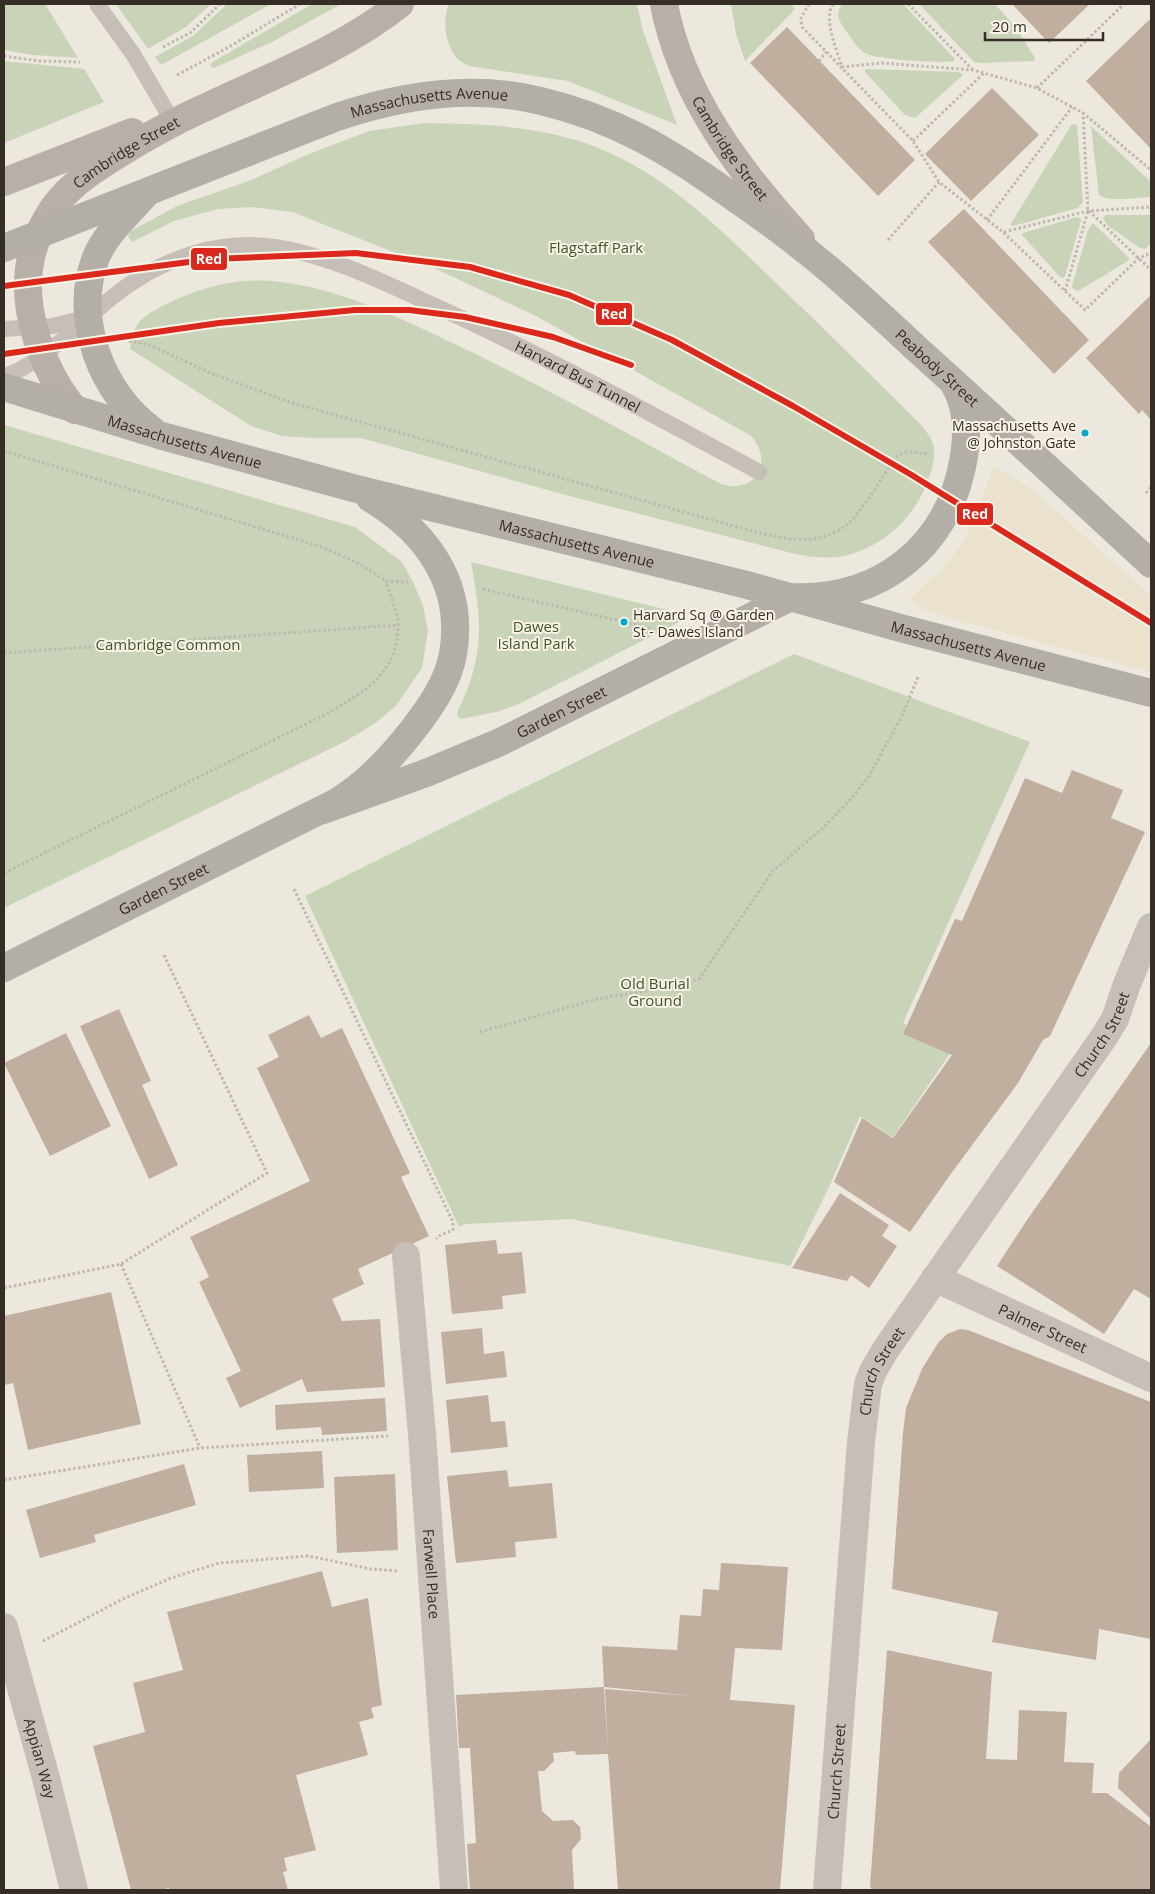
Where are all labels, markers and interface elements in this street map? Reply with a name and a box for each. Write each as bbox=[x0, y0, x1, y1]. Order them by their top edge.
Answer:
scale bar bbox=[985, 10, 1102, 42]
text: 20 m bbox=[992, 16, 1027, 36]
street label: Massachusetts Avenue bbox=[348, 83, 509, 122]
street label: Cambridge Street bbox=[688, 92, 773, 204]
street label: Cambridge Street bbox=[68, 111, 183, 193]
park label: Flagstaff Park bbox=[549, 237, 643, 257]
line badge: Red bbox=[190, 247, 228, 271]
text: Red bbox=[196, 249, 222, 268]
line badge: Red bbox=[595, 302, 633, 326]
text: Red bbox=[601, 304, 627, 323]
street label: Peabody Street bbox=[891, 324, 984, 411]
street label: Harvard Bus Tunnel bbox=[512, 335, 644, 417]
street label: Massachusetts Avenue bbox=[105, 410, 264, 473]
place label: Massachusetts Ave @ Johnston Gate bbox=[952, 416, 1076, 452]
marker: Massachusetts Ave @ Johnston Gate bbox=[1080, 428, 1090, 438]
line badge: Red bbox=[956, 502, 994, 526]
text: Red bbox=[962, 504, 988, 523]
street label: Massachusetts Avenue bbox=[497, 514, 657, 572]
place label: Harvard Sq @ Garden St - Dawes Island bbox=[633, 605, 774, 641]
park label: Dawes Island Park bbox=[497, 616, 575, 653]
street label: Massachusetts Avenue bbox=[889, 616, 1049, 675]
marker: Harvard Sq @ Garden St - Dawes Island bbox=[619, 617, 629, 627]
park label: Cambridge Common bbox=[96, 634, 240, 654]
street label: Garden Street bbox=[513, 681, 610, 742]
street label: Garden Street bbox=[115, 858, 212, 919]
park label: Old Burial Ground bbox=[620, 973, 690, 1010]
street label: Church Street bbox=[1069, 989, 1134, 1081]
street label: Palmer Street bbox=[995, 1299, 1091, 1357]
street label: Church Street bbox=[854, 1323, 908, 1417]
street label: Farwell Place bbox=[419, 1528, 445, 1620]
street label: Appian Way bbox=[20, 1715, 61, 1801]
street label: Church Street bbox=[822, 1723, 850, 1820]

